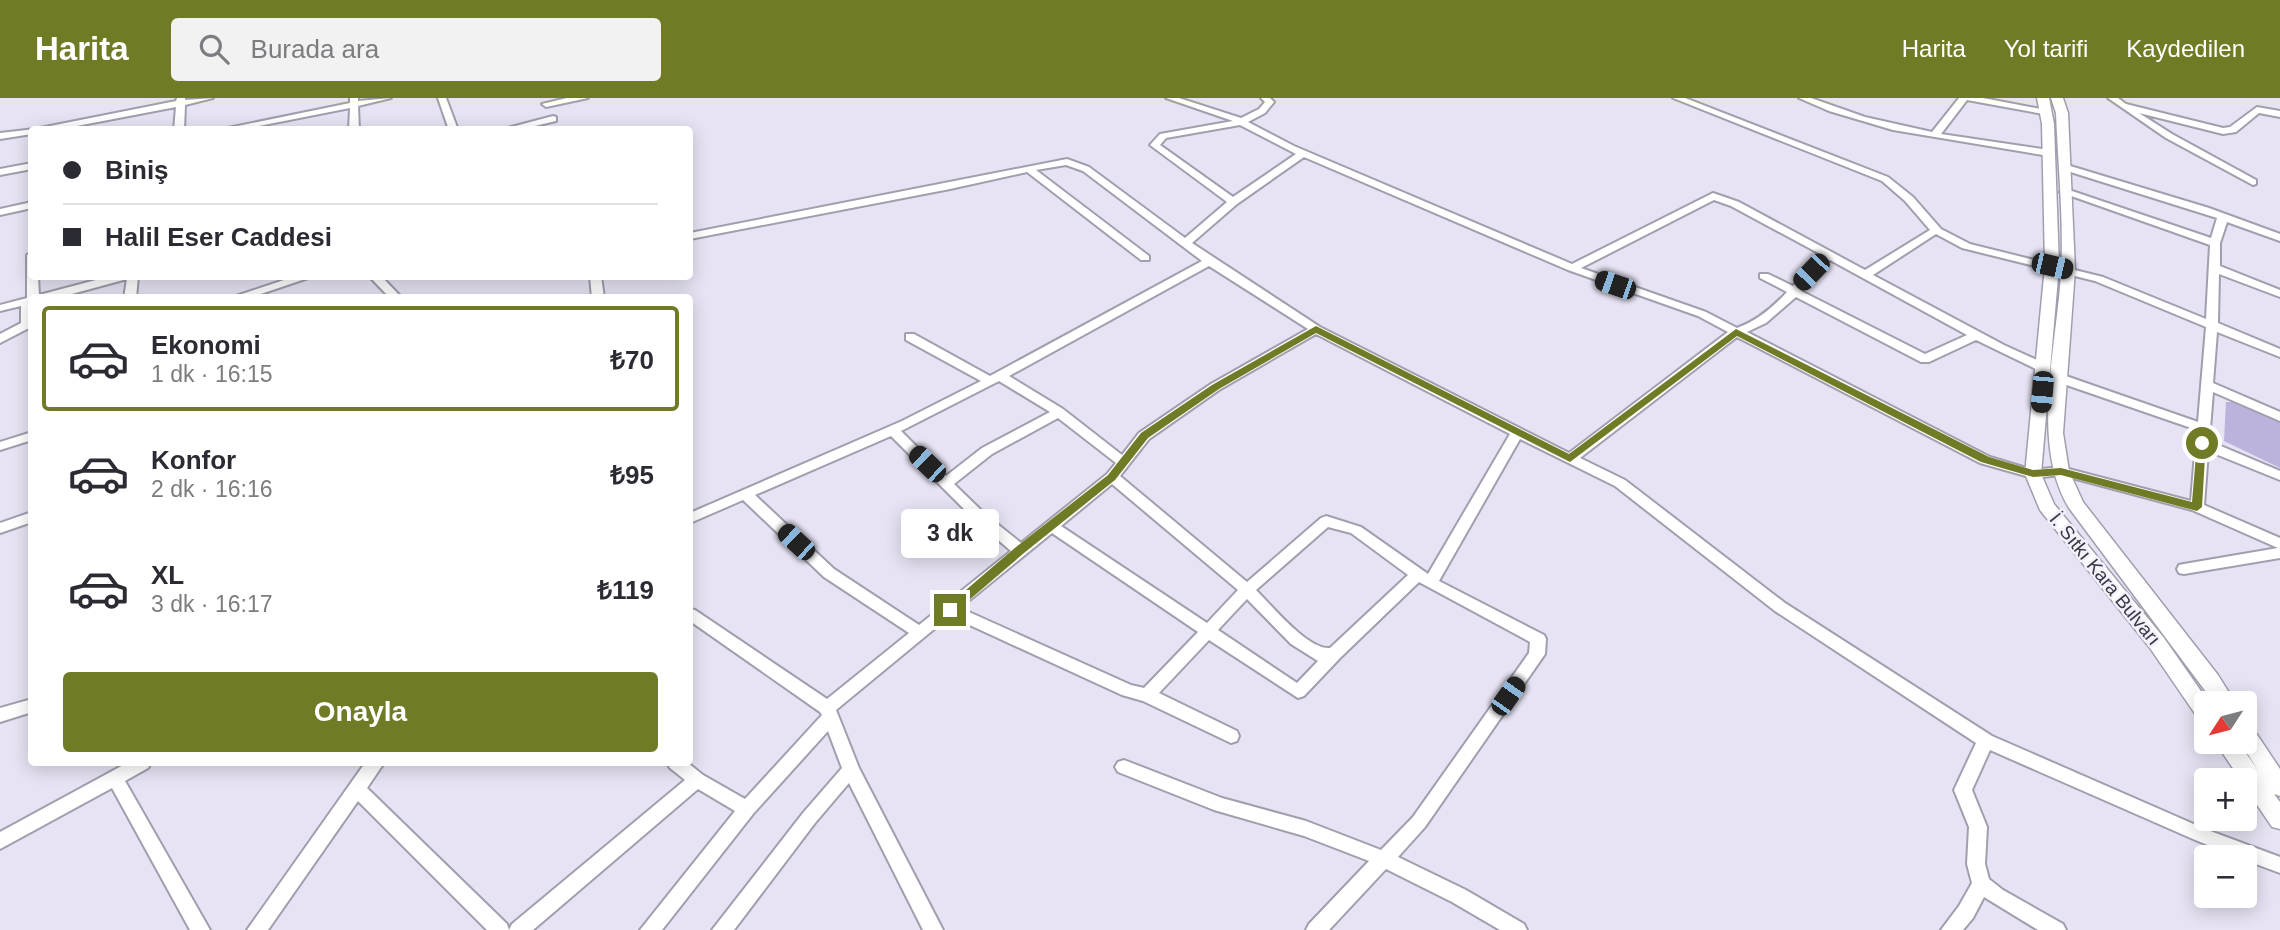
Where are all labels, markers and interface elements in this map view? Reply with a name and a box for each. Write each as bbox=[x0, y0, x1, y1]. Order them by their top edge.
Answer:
search box bbox=[171, 18, 661, 81]
text: Harita bbox=[35, 30, 129, 67]
icon: search bbox=[195, 30, 233, 68]
text: Burada ara bbox=[251, 34, 379, 64]
text: Harita bbox=[1902, 35, 1966, 62]
text: Yol tarifi bbox=[2004, 35, 2088, 62]
text: Kaydedilen bbox=[2126, 35, 2245, 62]
text: Biniş bbox=[105, 155, 169, 185]
text: Halil Eser Caddesi bbox=[105, 222, 332, 252]
car bbox=[1789, 250, 1834, 294]
car bbox=[2030, 251, 2075, 281]
car bbox=[1592, 268, 1639, 302]
icon: car bbox=[67, 327, 130, 390]
text: Ekonomi bbox=[151, 330, 261, 360]
text: ₺70 bbox=[610, 345, 654, 375]
text: 1 dk · 16:15 bbox=[151, 361, 272, 387]
car bbox=[2030, 370, 2055, 414]
route start bbox=[2186, 427, 2218, 459]
icon: car bbox=[67, 442, 130, 505]
car bbox=[905, 442, 950, 486]
text: Konfor bbox=[151, 445, 236, 475]
text: ₺95 bbox=[610, 460, 654, 490]
text: 2 dk · 16:16 bbox=[151, 476, 272, 502]
callout: 3 dk bbox=[901, 508, 999, 558]
street label: İ. Sıtkı Kara Bulvarı bbox=[2045, 509, 2165, 649]
car bbox=[774, 520, 819, 564]
text: 3 dk bbox=[927, 520, 973, 546]
icon: car bbox=[67, 557, 130, 620]
text: XL bbox=[151, 560, 184, 590]
text: ₺119 bbox=[597, 575, 654, 605]
text: 3 dk · 16:17 bbox=[151, 591, 272, 617]
route end bbox=[934, 594, 966, 626]
button: Onayla bbox=[63, 672, 658, 752]
car bbox=[1488, 673, 1529, 719]
north arrow bbox=[2194, 691, 2258, 754]
map controls bbox=[2194, 691, 2257, 908]
button: + bbox=[2194, 768, 2257, 831]
button: − bbox=[2194, 845, 2257, 908]

